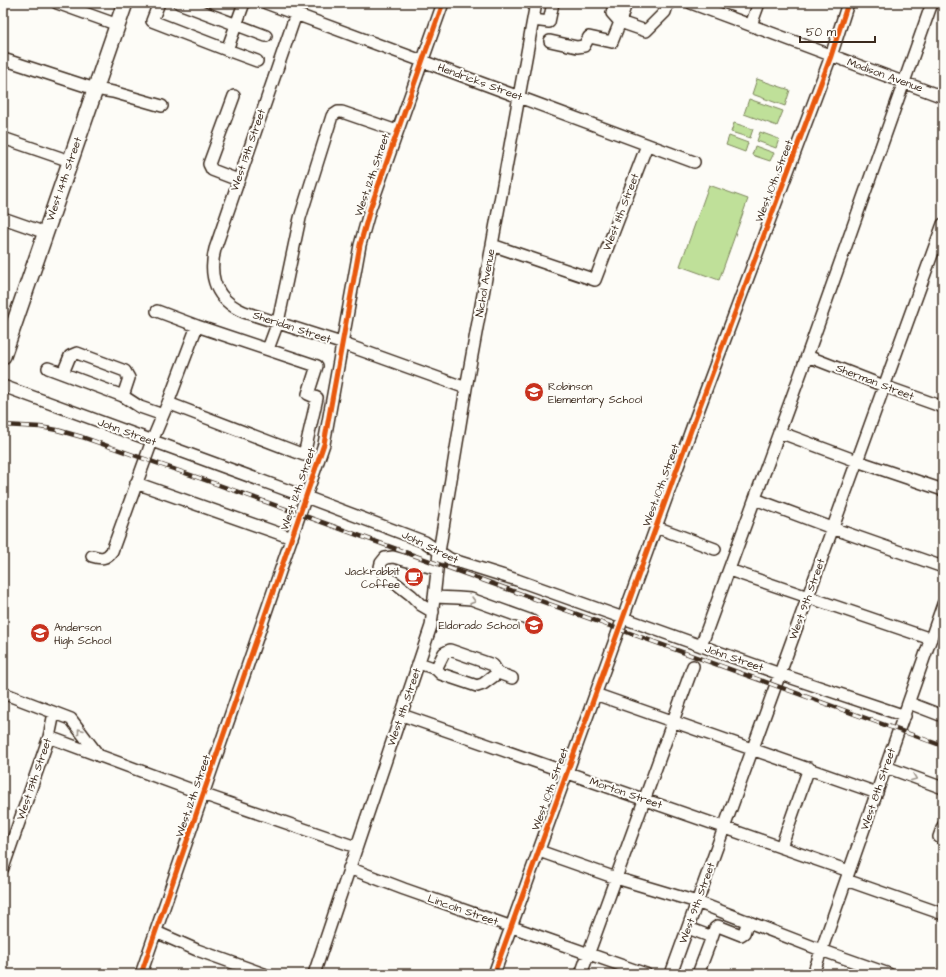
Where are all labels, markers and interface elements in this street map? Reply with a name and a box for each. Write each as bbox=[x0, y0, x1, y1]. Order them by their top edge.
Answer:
scale bar bbox=[800, 18, 875, 44]
text: 50 m bbox=[806, 24, 837, 41]
street label: Madison Avenue bbox=[845, 54, 925, 96]
street label: Hendricks Street bbox=[436, 60, 525, 104]
street label: West 13th Street bbox=[227, 106, 269, 193]
street label: West 12th Street bbox=[351, 131, 393, 218]
street label: West 14th Street bbox=[43, 135, 86, 223]
street label: West 10th Street bbox=[751, 137, 797, 224]
street label: West 11th Street bbox=[599, 171, 643, 253]
street label: Nichol Avenue bbox=[472, 248, 498, 318]
street label: Sheridan Street bbox=[251, 307, 333, 347]
street label: Sherman Street bbox=[834, 360, 917, 404]
place label: Robinson Elementary School bbox=[548, 379, 643, 408]
school or university icon: Robinson Elementary School bbox=[523, 381, 545, 403]
street label: John Street bbox=[96, 414, 159, 450]
street label: West 10th Street bbox=[639, 441, 683, 529]
street label: West 12th Street bbox=[277, 445, 319, 532]
street label: John Street bbox=[399, 527, 461, 567]
street label: West 9th Street bbox=[785, 556, 829, 642]
place label: Jackrabbit Coffee bbox=[345, 564, 401, 592]
cafe icon: Jackrabbit Coffee bbox=[403, 566, 425, 588]
one-way arrow bbox=[470, 596, 476, 604]
school or university icon: Eldorado School bbox=[523, 614, 545, 636]
place label: Eldorado School bbox=[438, 618, 520, 633]
place label: Anderson High School bbox=[54, 620, 112, 649]
school or university icon: Anderson High School bbox=[29, 622, 51, 644]
street label: John Street bbox=[703, 641, 766, 675]
street label: West 11th Street bbox=[384, 665, 425, 748]
one-way arrow bbox=[77, 728, 84, 735]
street label: West 13th Street bbox=[13, 735, 55, 822]
street label: West 10th Street bbox=[528, 745, 572, 833]
street label: West 8th Street bbox=[857, 745, 899, 832]
street label: West 12th Street bbox=[172, 752, 214, 839]
one-way arrow bbox=[911, 773, 918, 781]
street label: Morton Street bbox=[588, 774, 665, 813]
street label: West 9th Street bbox=[675, 860, 719, 946]
street label: Lincoln Street bbox=[426, 891, 501, 929]

